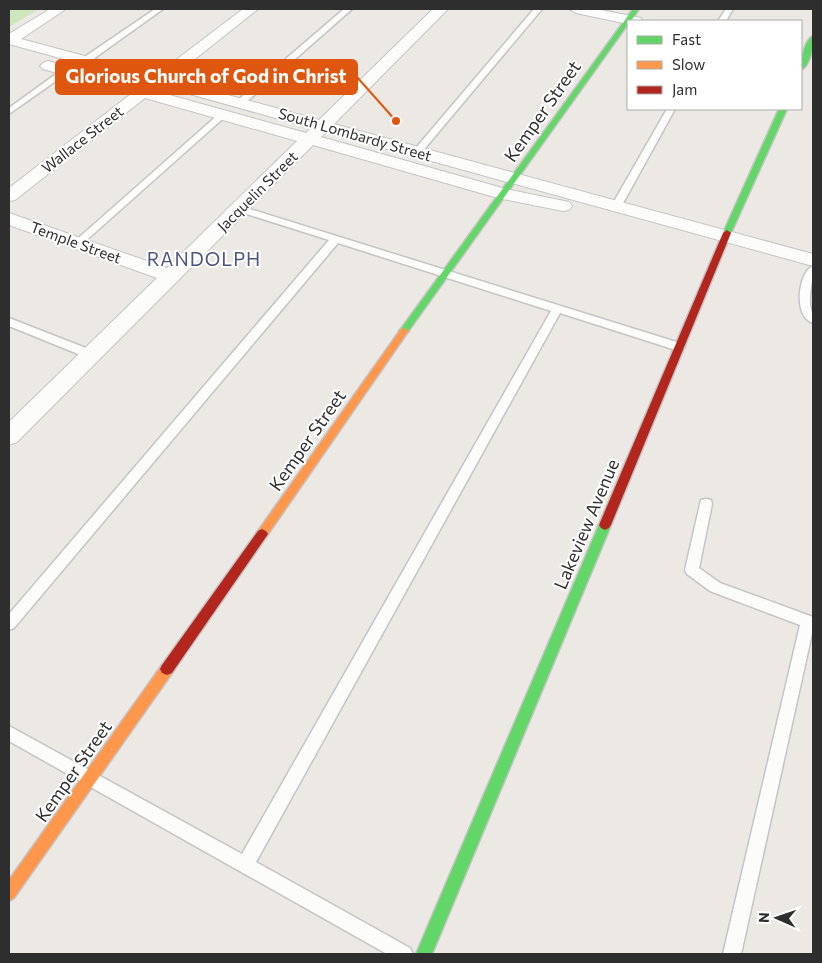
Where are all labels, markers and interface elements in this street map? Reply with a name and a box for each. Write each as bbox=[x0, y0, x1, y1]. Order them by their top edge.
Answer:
legend bbox=[627, 20, 802, 110]
text: Fast bbox=[672, 30, 701, 48]
text: Slow bbox=[672, 55, 705, 73]
street label: Kemper Street bbox=[499, 56, 585, 166]
callout: Glorious Church of God in Christ bbox=[56, 60, 357, 94]
text: Glorious Church of God in Christ bbox=[66, 64, 346, 87]
text: Jam bbox=[672, 80, 697, 98]
street label: Wallace Street bbox=[38, 102, 126, 176]
street label: South Lombardy Street bbox=[276, 103, 434, 165]
street label: Jacquelin Street bbox=[213, 147, 301, 235]
street label: Temple Street bbox=[28, 217, 124, 267]
district label: RANDOLPH bbox=[147, 247, 261, 270]
street label: Kemper Street bbox=[264, 385, 350, 495]
street label: Lakeview Avenue bbox=[549, 456, 623, 592]
street label: Kemper Street bbox=[30, 716, 116, 826]
north arrow bbox=[752, 893, 802, 943]
text: N bbox=[755, 912, 772, 923]

